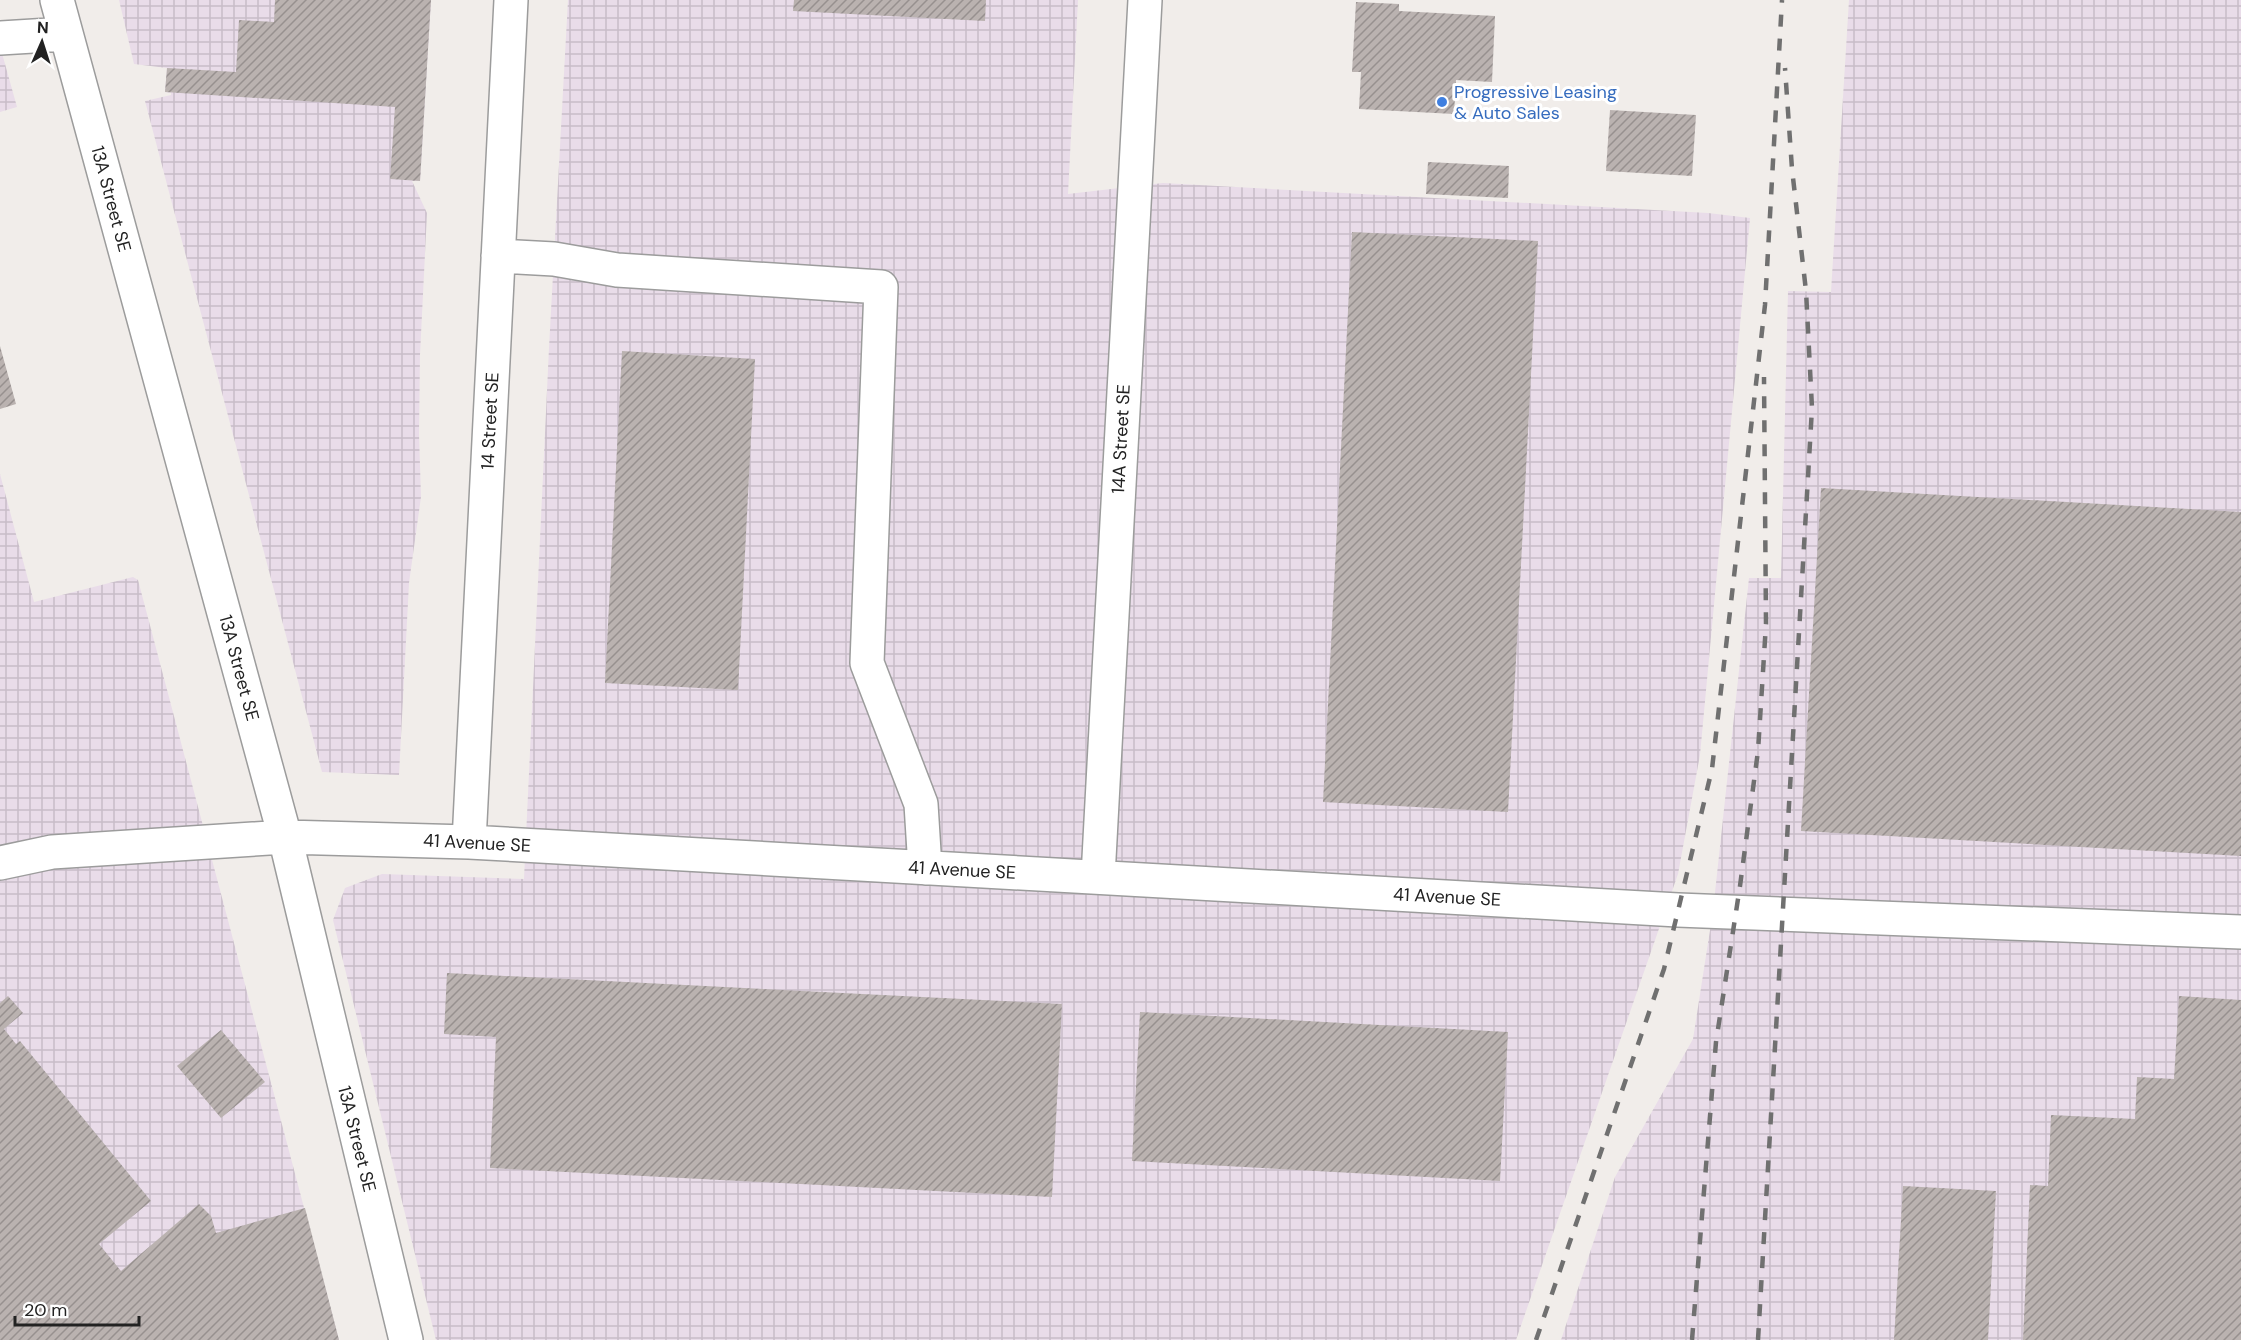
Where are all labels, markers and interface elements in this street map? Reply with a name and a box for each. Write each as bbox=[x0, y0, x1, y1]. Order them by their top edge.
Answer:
north arrow bbox=[12, 12, 72, 72]
text: N bbox=[36, 17, 49, 38]
place label: Progressive Leasing & Auto Sales bbox=[1454, 80, 1617, 125]
marker: Progressive Leasing & Auto Sales bbox=[1435, 95, 1449, 109]
street label: 13A Street SE bbox=[85, 143, 137, 255]
street label: 14 Street SE bbox=[475, 372, 505, 470]
street label: 14A Street SE bbox=[1106, 384, 1136, 494]
street label: 13A Street SE bbox=[213, 612, 265, 724]
street label: 41 Avenue SE bbox=[422, 828, 532, 858]
street label: 41 Avenue SE bbox=[907, 855, 1017, 885]
street label: 41 Avenue SE bbox=[1392, 882, 1502, 912]
street label: 13A Street SE bbox=[332, 1083, 382, 1195]
scale bar bbox=[15, 1289, 140, 1327]
text: 20 m bbox=[24, 1298, 67, 1322]

